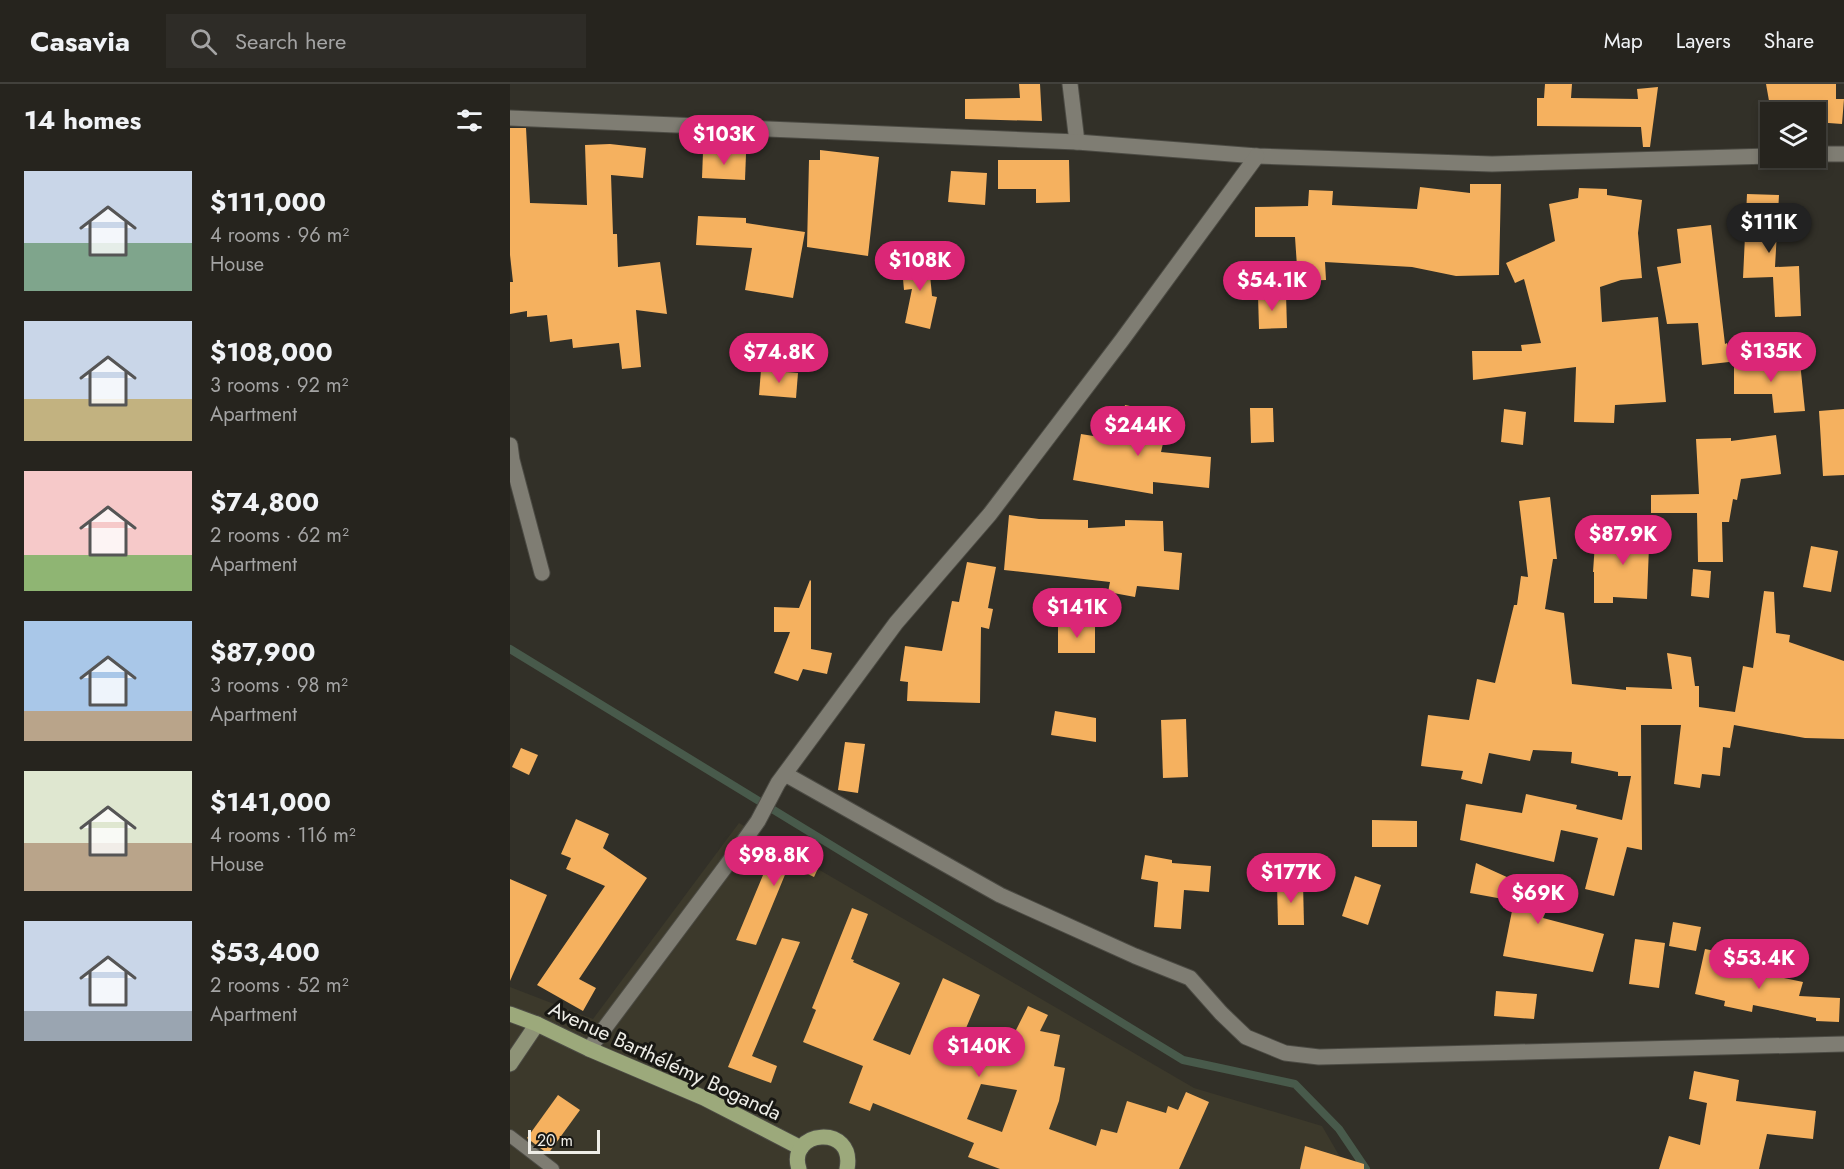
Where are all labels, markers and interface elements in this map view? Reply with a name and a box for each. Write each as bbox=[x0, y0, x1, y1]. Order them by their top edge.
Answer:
search box bbox=[166, 14, 586, 68]
text: Casavia bbox=[30, 21, 130, 62]
icon: search bbox=[187, 25, 220, 58]
text: Search here bbox=[235, 25, 346, 57]
text: Map bbox=[1604, 26, 1643, 56]
text: Layers bbox=[1676, 26, 1731, 56]
text: Share bbox=[1764, 26, 1814, 56]
text: 14 homes bbox=[24, 101, 141, 139]
map controls bbox=[1760, 102, 1826, 168]
button: layers bbox=[1760, 102, 1826, 168]
icon: filters bbox=[453, 104, 486, 137]
pin: $103K bbox=[682, 115, 766, 166]
text: $103K bbox=[693, 120, 755, 149]
text: $111,000 bbox=[210, 183, 326, 221]
icon: home bbox=[72, 195, 144, 267]
pin: $111K bbox=[1727, 203, 1811, 254]
text: $111K bbox=[1741, 208, 1797, 237]
text: 4 rooms · 96 m² bbox=[210, 221, 349, 250]
pin: $108K bbox=[878, 241, 962, 292]
text: $108K bbox=[889, 246, 951, 275]
text: House bbox=[210, 250, 264, 279]
pin: $54.1K bbox=[1223, 261, 1321, 312]
text: $54.1K bbox=[1237, 266, 1307, 295]
pin: $135K bbox=[1729, 332, 1813, 383]
text: $108,000 bbox=[210, 333, 333, 371]
pin: $74.8K bbox=[730, 333, 828, 384]
text: $135K bbox=[1740, 337, 1802, 366]
text: $74.8K bbox=[743, 338, 815, 367]
icon: home bbox=[72, 345, 144, 417]
text: 3 rooms · 92 m² bbox=[210, 371, 348, 400]
text: Apartment bbox=[210, 400, 297, 429]
pin: $244K bbox=[1096, 406, 1180, 457]
text: $244K bbox=[1104, 411, 1172, 440]
text: $74,800 bbox=[210, 483, 319, 521]
icon: home bbox=[72, 495, 144, 567]
pin: $87.9K bbox=[1574, 515, 1672, 566]
text: $87.9K bbox=[1589, 520, 1657, 549]
text: 2 rooms · 62 m² bbox=[210, 521, 349, 550]
text: Apartment bbox=[210, 550, 297, 579]
pin: $141K bbox=[1035, 588, 1119, 639]
text: $141K bbox=[1047, 593, 1107, 622]
text: $87,900 bbox=[210, 633, 315, 671]
icon: home bbox=[72, 645, 144, 717]
text: 3 rooms · 98 m² bbox=[210, 671, 348, 700]
text: Apartment bbox=[210, 700, 297, 729]
text: $141,000 bbox=[210, 783, 331, 821]
icon: home bbox=[72, 795, 144, 867]
text: 4 rooms · 116 m² bbox=[210, 821, 356, 850]
pin: $98.8K bbox=[725, 836, 823, 887]
text: $98.8K bbox=[738, 841, 810, 870]
text: House bbox=[210, 850, 264, 879]
pin: $177K bbox=[1249, 853, 1333, 904]
text: $177K bbox=[1261, 858, 1321, 887]
pin: $69K bbox=[1502, 874, 1574, 925]
text: $69K bbox=[1511, 879, 1565, 908]
text: $53,400 bbox=[210, 933, 320, 971]
pin: $53.4K bbox=[1710, 939, 1808, 990]
text: $53.4K bbox=[1723, 944, 1795, 973]
icon: home bbox=[72, 945, 144, 1017]
text: 2 rooms · 52 m² bbox=[210, 971, 349, 1000]
street label: Avenue Barthélémy Boganda bbox=[544, 994, 786, 1128]
text: Apartment bbox=[210, 1000, 297, 1029]
pin: $140K bbox=[937, 1027, 1021, 1078]
text: $140K bbox=[947, 1032, 1011, 1061]
scale bar bbox=[528, 1127, 600, 1154]
text: 20 m bbox=[537, 1129, 573, 1152]

